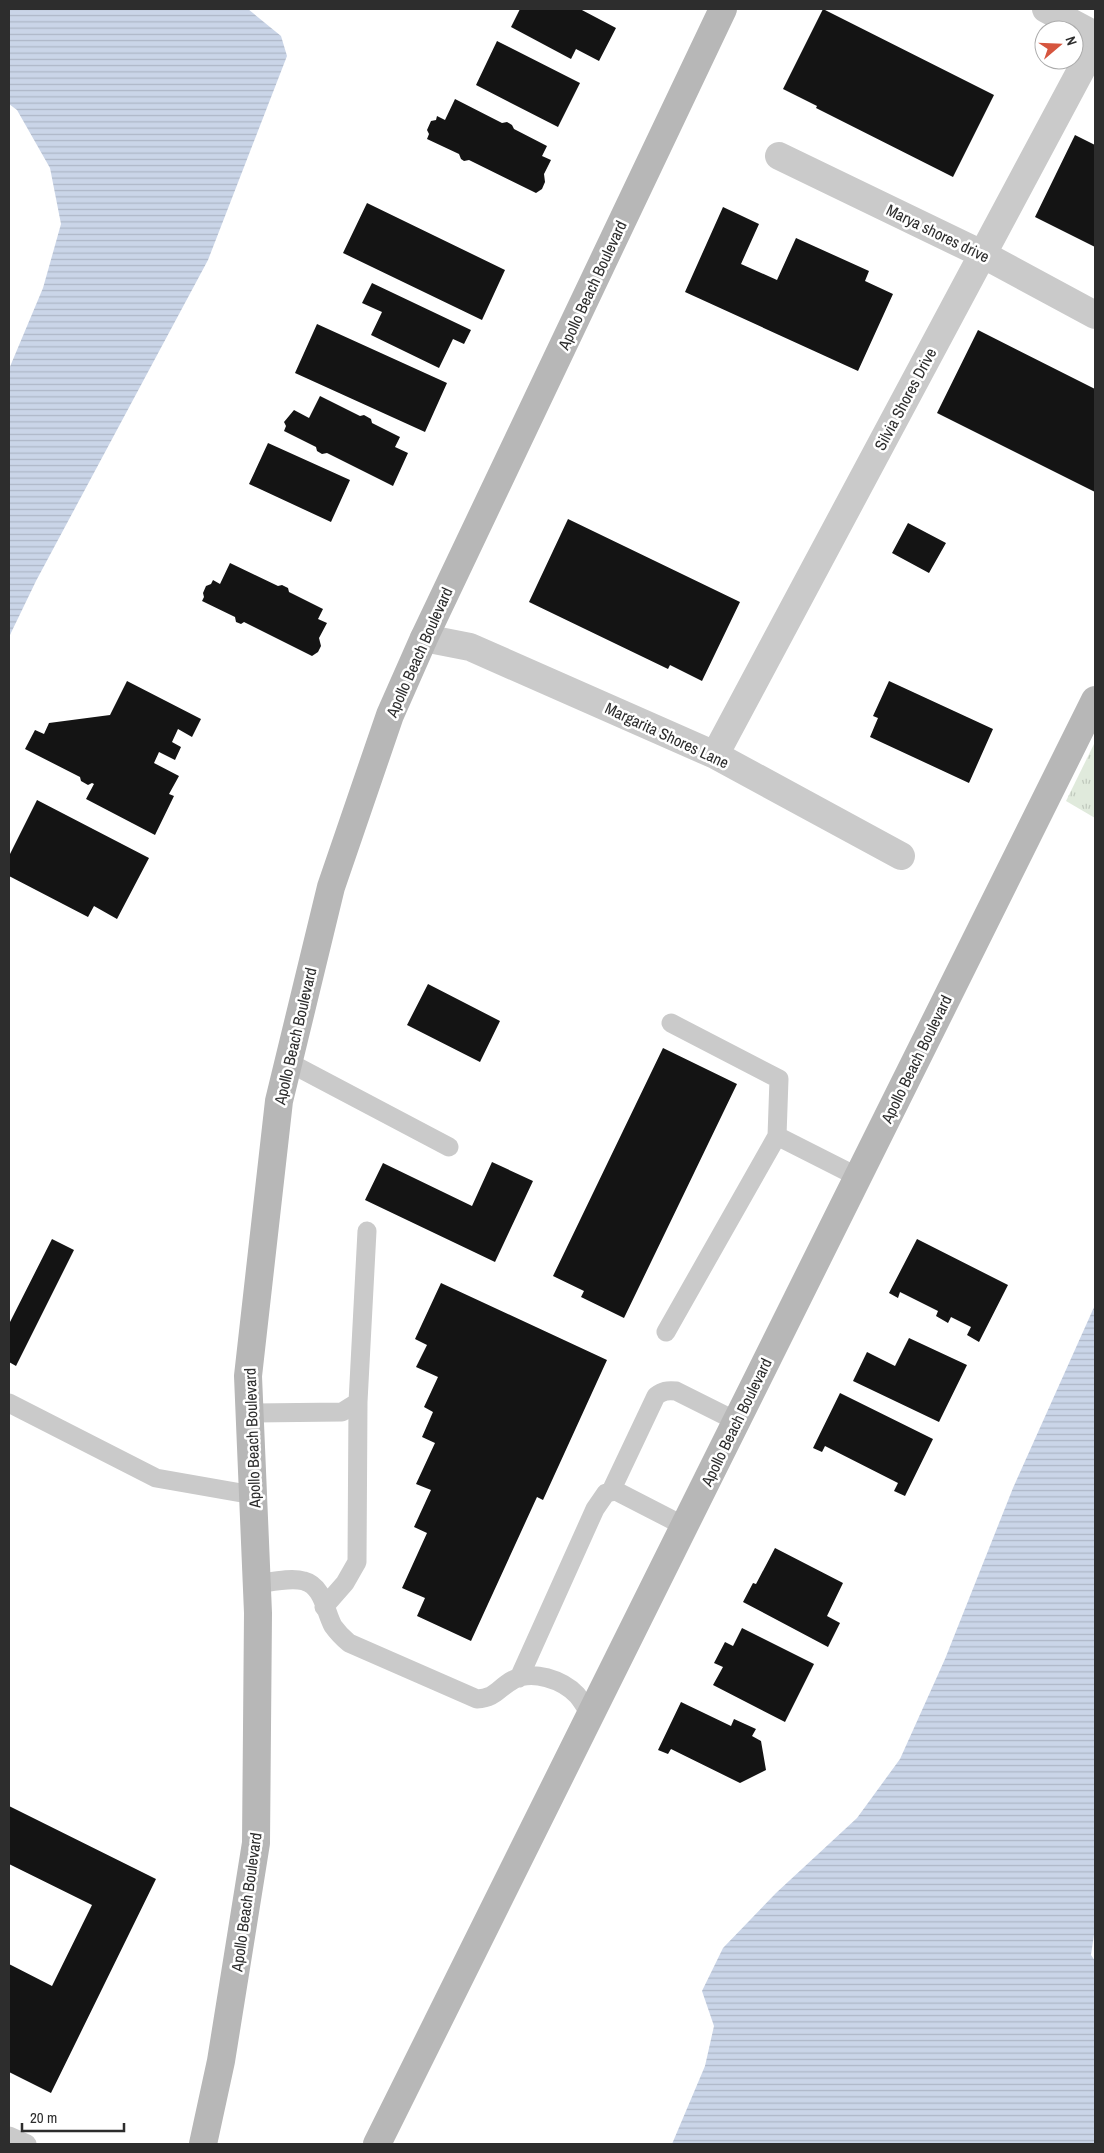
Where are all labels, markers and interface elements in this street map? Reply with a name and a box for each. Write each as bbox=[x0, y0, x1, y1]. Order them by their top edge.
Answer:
north arrow bbox=[1034, 20, 1084, 70]
text: N bbox=[1061, 34, 1081, 48]
street label: Marya shores drive bbox=[883, 198, 993, 268]
street label: Apollo Beach Boulevard bbox=[552, 217, 632, 354]
street label: Silvia Shores Drive bbox=[869, 344, 941, 454]
street label: Apollo Beach Boulevard bbox=[380, 584, 458, 721]
street label: Margarita Shores Lane bbox=[602, 697, 732, 773]
street label: Apollo Beach Boulevard bbox=[268, 965, 321, 1108]
street label: Apollo Beach Boulevard bbox=[875, 991, 957, 1128]
street label: Apollo Beach Boulevard bbox=[695, 1354, 777, 1491]
street label: Apollo Beach Boulevard bbox=[239, 1368, 265, 1509]
street label: Apollo Beach Boulevard bbox=[225, 1831, 267, 1974]
scale bar bbox=[22, 2100, 125, 2132]
text: 20 m bbox=[30, 2107, 57, 2128]

